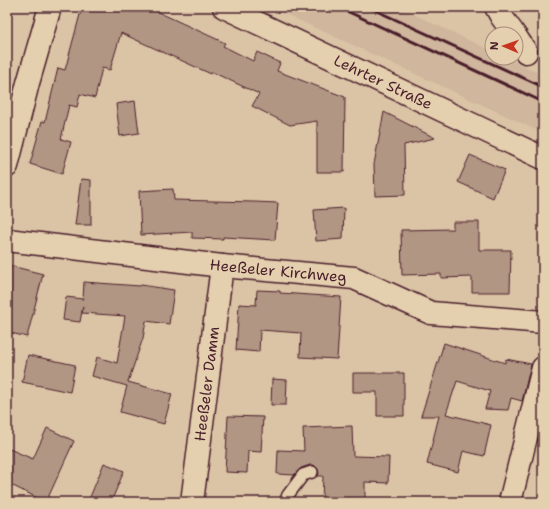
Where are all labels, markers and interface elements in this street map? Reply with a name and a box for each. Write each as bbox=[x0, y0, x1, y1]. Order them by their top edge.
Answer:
north arrow bbox=[484, 26, 524, 66]
text: N bbox=[487, 41, 502, 50]
street label: Lehrter Straße bbox=[330, 50, 436, 114]
street label: Heeßeler Kirchweg bbox=[209, 255, 347, 287]
street label: Heeßeler Damm bbox=[190, 325, 224, 443]

